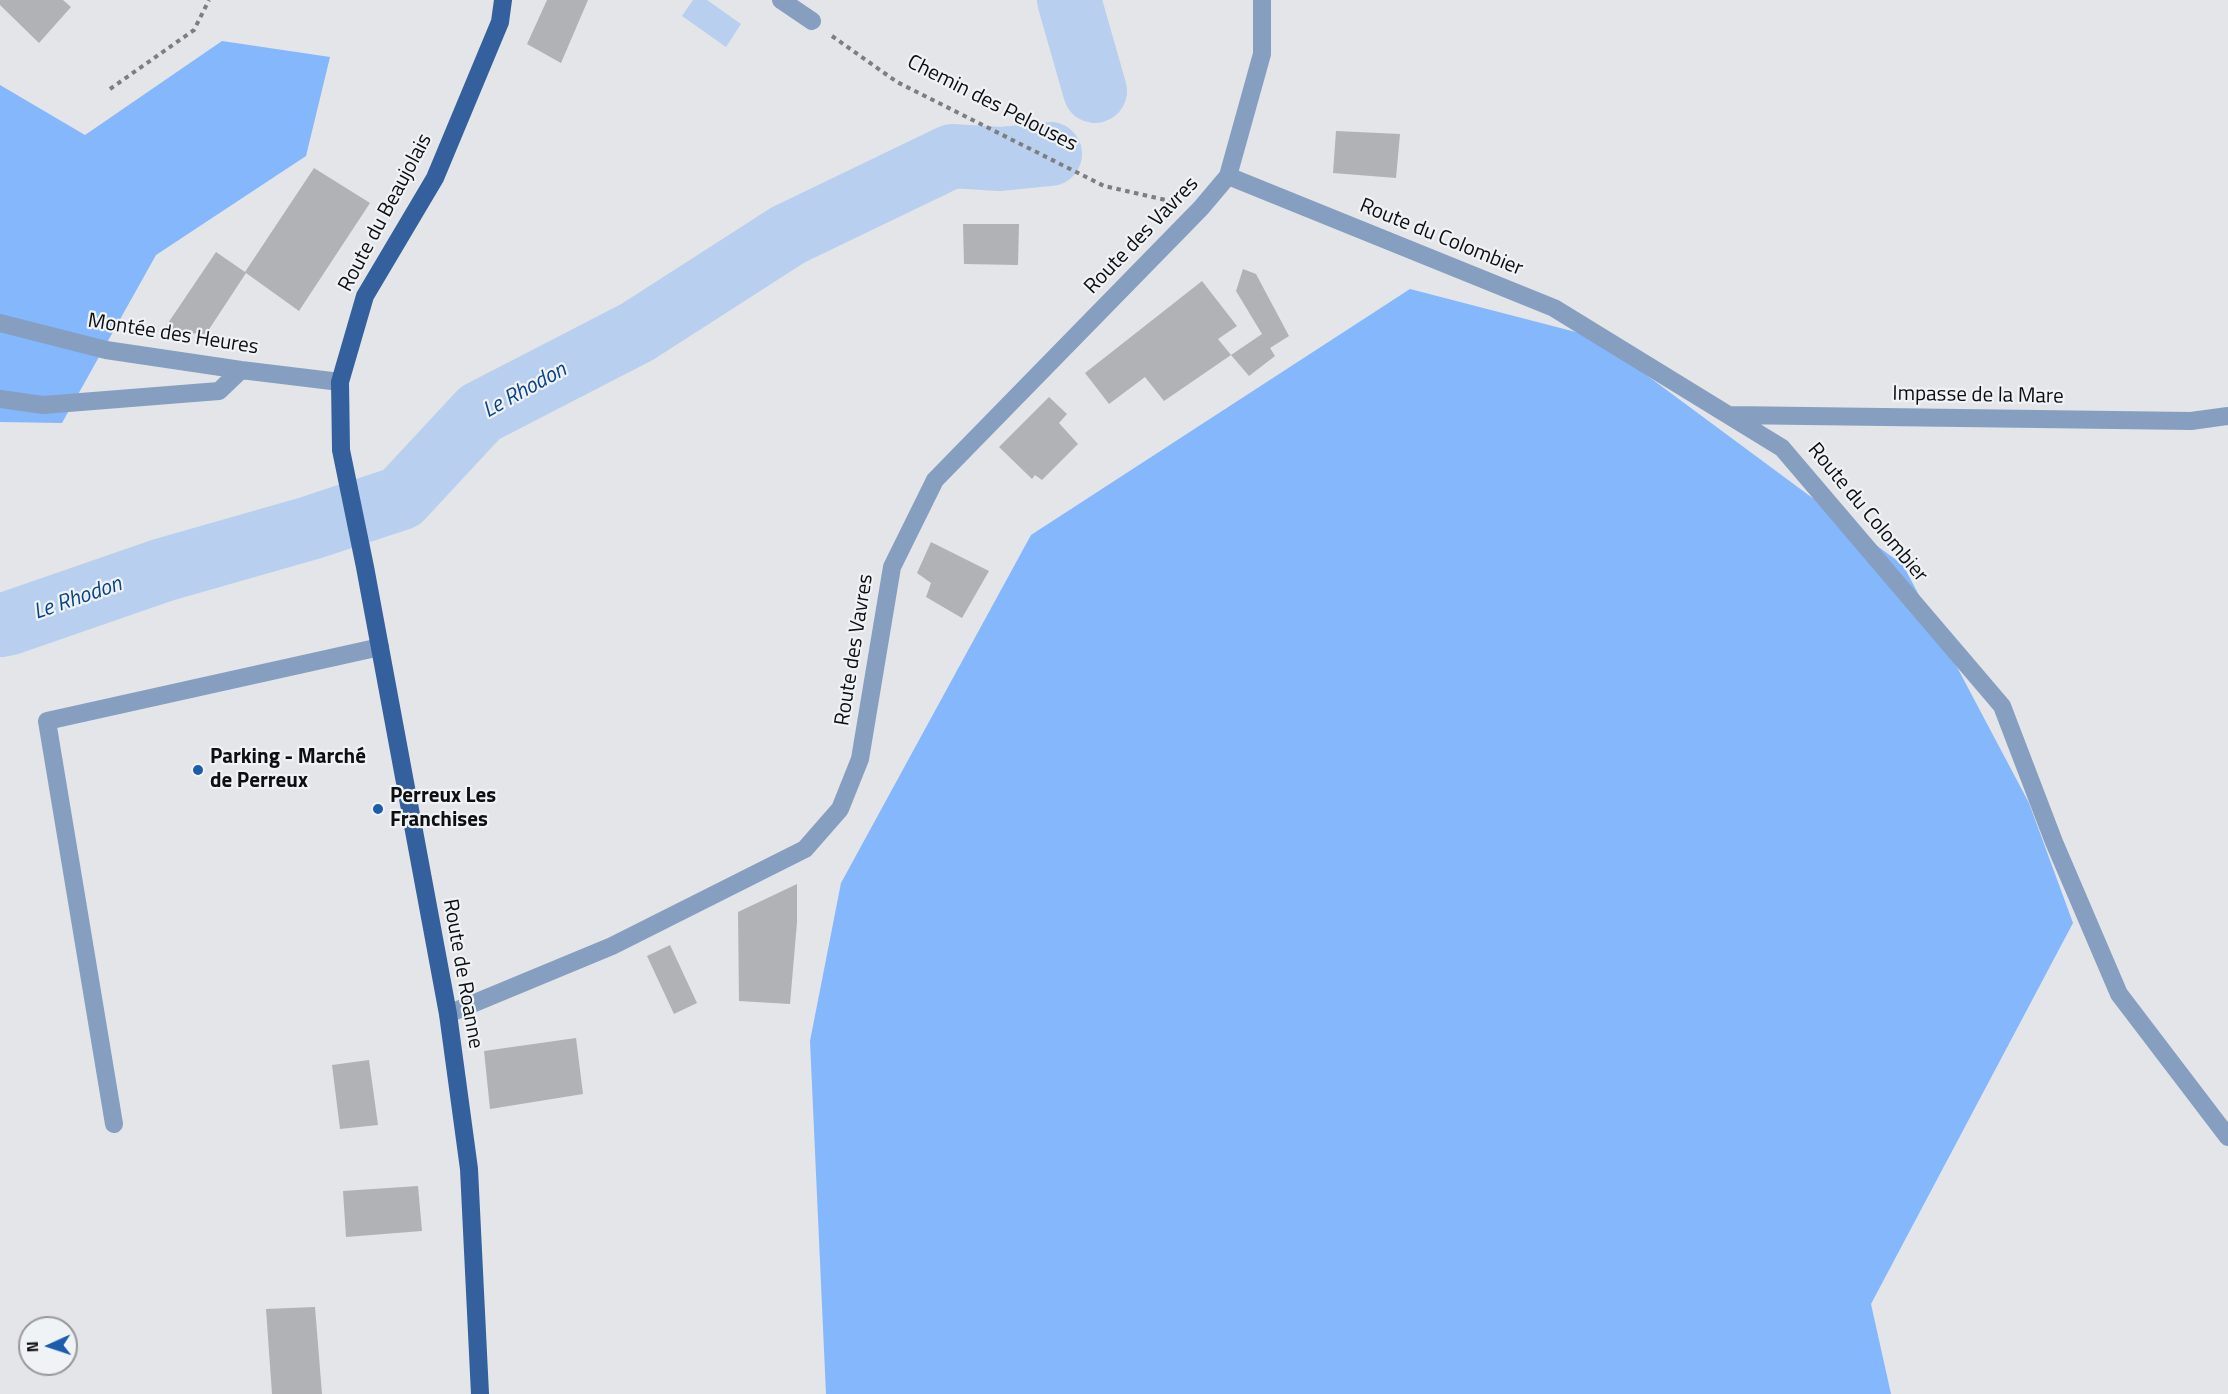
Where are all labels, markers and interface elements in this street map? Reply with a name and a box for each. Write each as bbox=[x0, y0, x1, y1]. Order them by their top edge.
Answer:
street label: Chemin des Pelouses bbox=[903, 50, 1081, 158]
street label: Route du Beaujolais bbox=[334, 130, 438, 296]
street label: Route des Vavres bbox=[1080, 172, 1204, 300]
street label: Route du Colombier bbox=[1356, 194, 1526, 282]
street label: Montée des Heures bbox=[86, 309, 260, 361]
water label: Le Rhodon bbox=[479, 357, 571, 425]
street label: Impasse de la Mare bbox=[1892, 382, 2064, 410]
street label: Route du Colombier bbox=[1801, 438, 1933, 588]
water label: Le Rhodon bbox=[31, 572, 125, 626]
street label: Route des Vavres bbox=[831, 572, 879, 728]
place label: Parking - Marché de Perreux bbox=[210, 745, 366, 795]
marker: Parking - Marché de Perreux bbox=[191, 763, 205, 777]
place label: Perreux Les Franchises bbox=[390, 784, 496, 834]
marker: Perreux Les Franchises bbox=[371, 802, 385, 816]
street label: Route de Roanne bbox=[436, 897, 488, 1051]
north arrow bbox=[18, 1316, 78, 1376]
text: N bbox=[20, 1341, 44, 1353]

